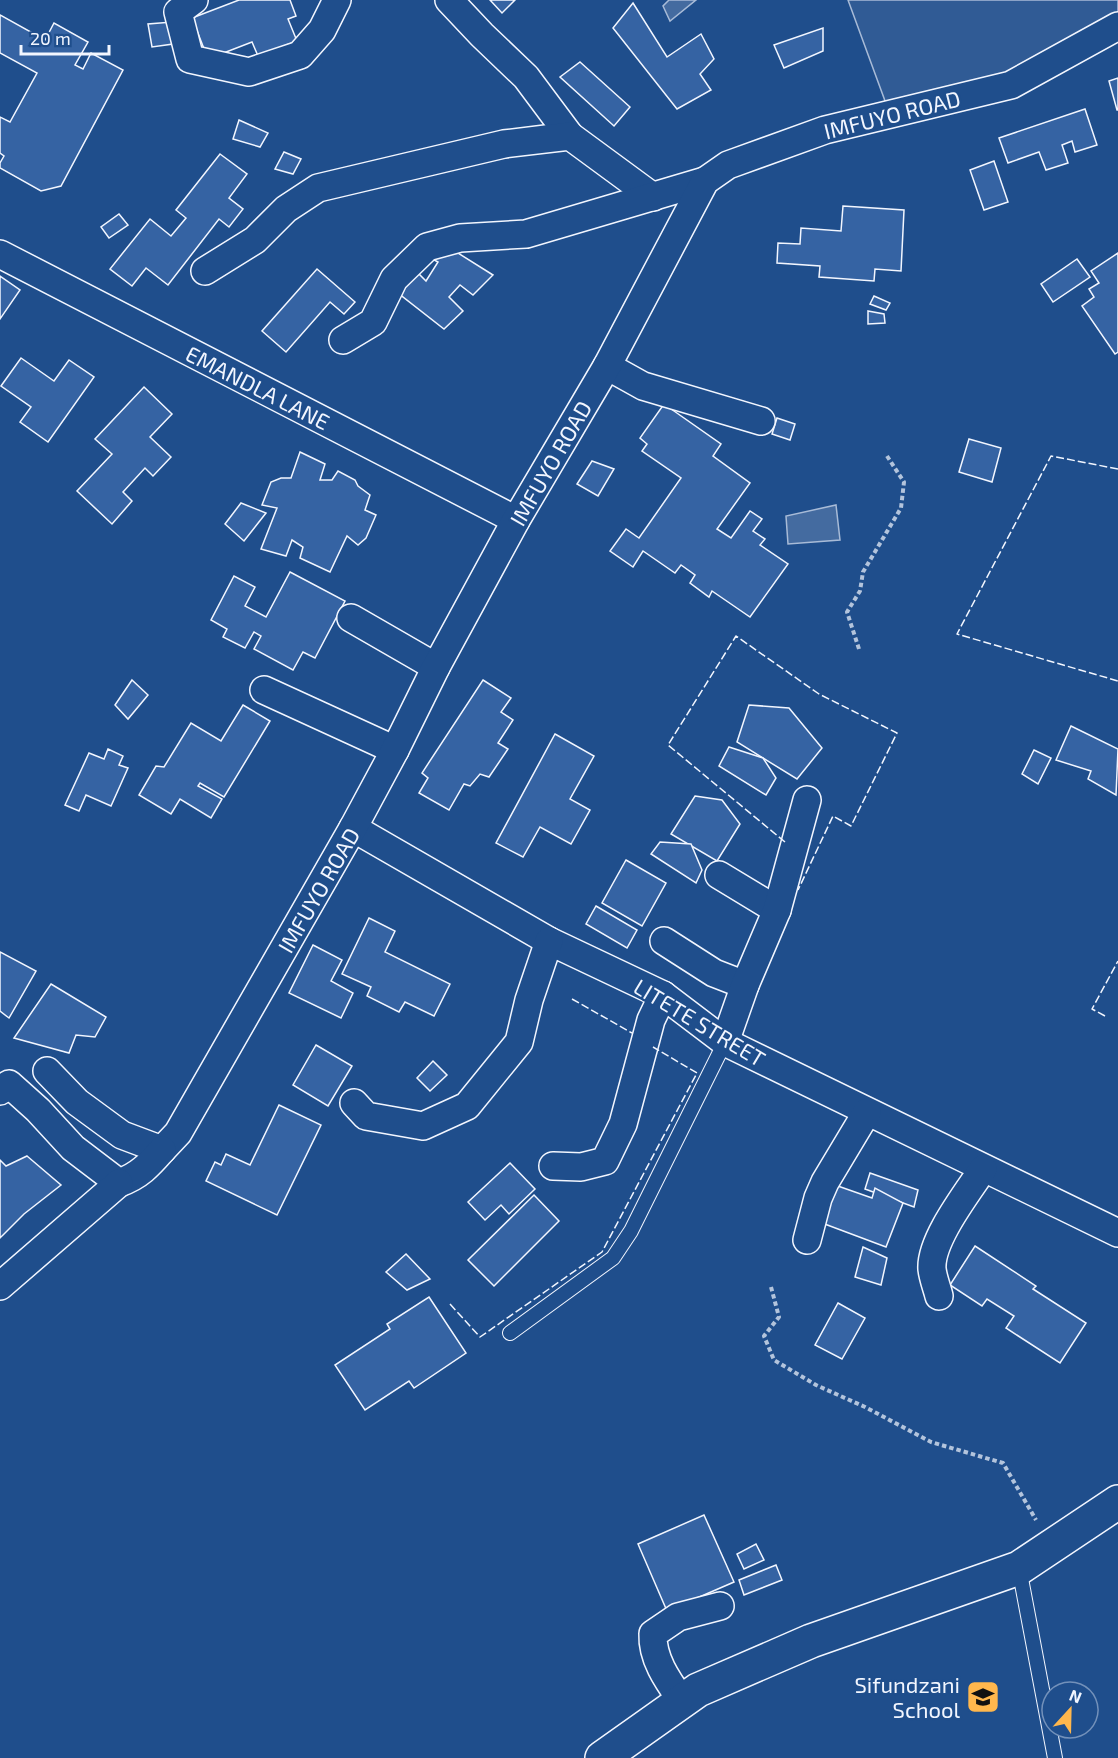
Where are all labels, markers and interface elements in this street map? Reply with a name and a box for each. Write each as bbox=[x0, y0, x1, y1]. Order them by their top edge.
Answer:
scale bar bbox=[21, 18, 110, 56]
text: 20 m bbox=[30, 27, 71, 49]
street label: IMFUYO ROAD bbox=[821, 84, 963, 144]
street label: EMANDLA LANE bbox=[182, 340, 334, 434]
street label: IMFUYO ROAD bbox=[504, 396, 596, 530]
street label: IMFUYO ROAD bbox=[272, 823, 364, 957]
street label: LITETE STREET bbox=[630, 973, 770, 1071]
place label: Sifundzani School bbox=[854, 1671, 960, 1722]
school or university icon: Sifundzani School bbox=[965, 1679, 1001, 1715]
north arrow bbox=[1040, 1680, 1100, 1740]
text: N bbox=[1067, 1685, 1085, 1707]

